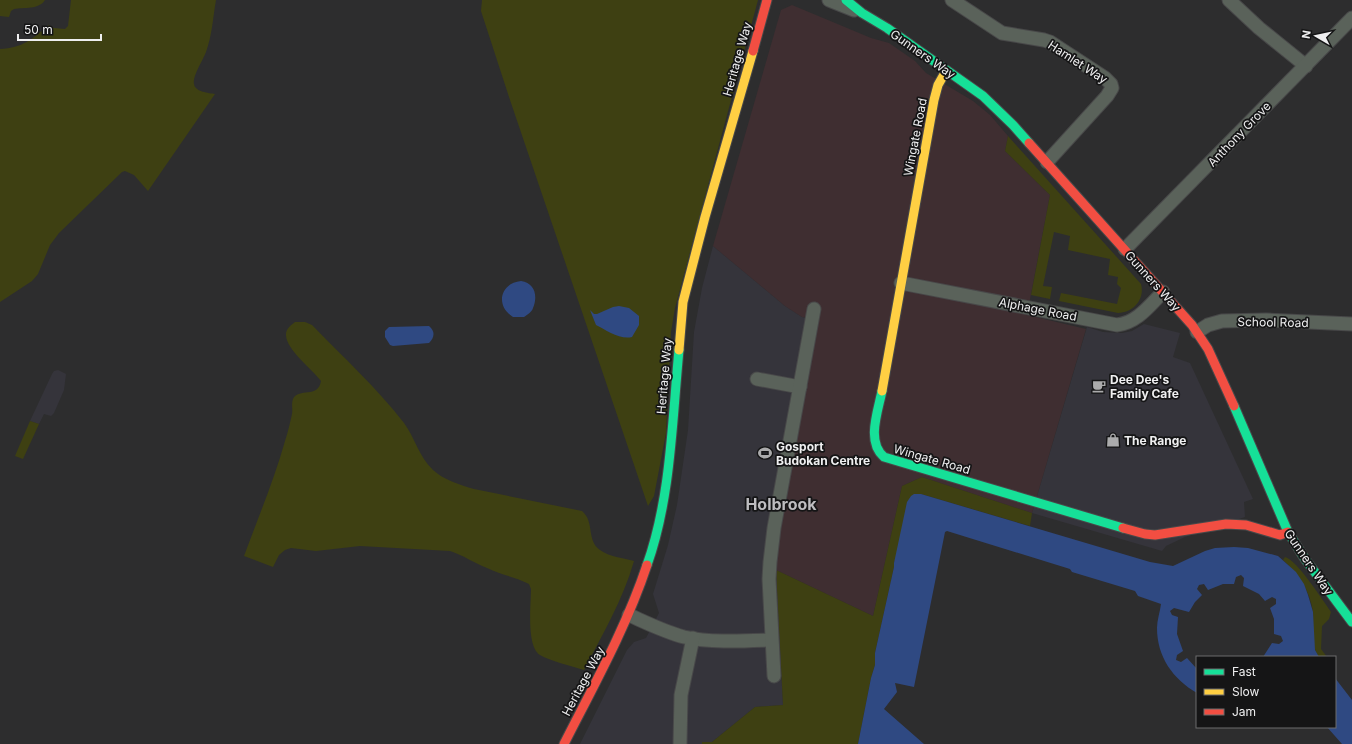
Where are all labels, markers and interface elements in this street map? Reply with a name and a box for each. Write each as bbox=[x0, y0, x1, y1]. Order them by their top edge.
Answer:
scale bar bbox=[18, 16, 101, 42]
north arrow bbox=[1296, 16, 1336, 56]
street label: Heritage Way bbox=[719, 20, 755, 98]
text: 50 m bbox=[24, 22, 53, 37]
street label: Gunners Way bbox=[888, 26, 959, 82]
text: N bbox=[1299, 29, 1314, 40]
street label: Hamlet Way bbox=[1045, 37, 1111, 87]
street label: Wingate Road bbox=[900, 97, 930, 177]
street label: Anthony Grove bbox=[1204, 98, 1274, 170]
street label: Gunners Way bbox=[1122, 248, 1184, 314]
street label: Alphage Road bbox=[998, 294, 1078, 324]
street label: School Road bbox=[1237, 314, 1309, 330]
street label: Heritage Way bbox=[653, 337, 675, 415]
place label: Dee Dee's Family Cafe bbox=[1110, 372, 1179, 401]
cafe icon: Dee Dee's Family Cafe bbox=[1091, 378, 1107, 394]
shop icon: The Range bbox=[1105, 432, 1121, 448]
place label: The Range bbox=[1124, 433, 1186, 448]
place label: Gosport Budokan Centre bbox=[776, 439, 870, 468]
street label: Wingate Road bbox=[892, 441, 972, 477]
sports icon: Gosport Budokan Centre bbox=[757, 445, 773, 461]
district label: Holbrook bbox=[745, 494, 817, 514]
street label: Gunners Way bbox=[1282, 526, 1337, 598]
street label: Heritage Way bbox=[558, 643, 608, 718]
legend bbox=[1196, 656, 1336, 728]
text: Fast bbox=[1232, 664, 1256, 679]
text: Slow bbox=[1232, 684, 1260, 699]
text: Jam bbox=[1232, 704, 1256, 719]

